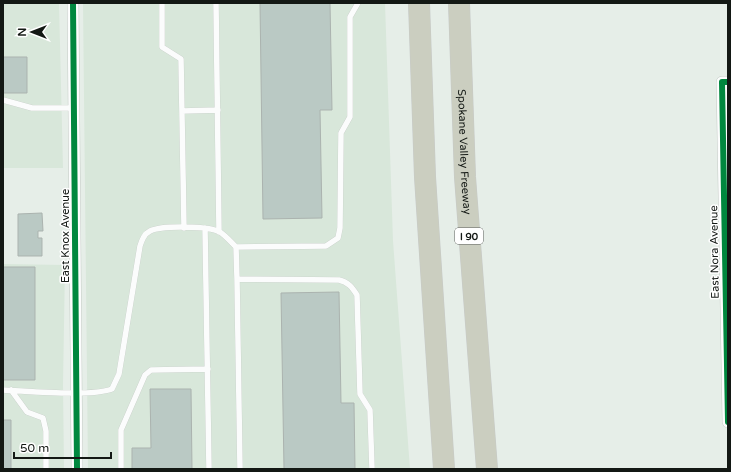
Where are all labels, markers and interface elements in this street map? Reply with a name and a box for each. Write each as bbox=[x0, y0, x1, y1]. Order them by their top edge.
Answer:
north arrow bbox=[12, 12, 52, 52]
text: N bbox=[16, 28, 29, 36]
street label: Spokane Valley Freeway bbox=[455, 89, 474, 215]
street label: East Knox Avenue bbox=[59, 189, 72, 283]
street label: East Nora Avenue bbox=[707, 205, 722, 299]
road number: I 90 bbox=[455, 228, 483, 244]
scale bar bbox=[14, 434, 111, 460]
text: 50 m bbox=[20, 441, 49, 455]

